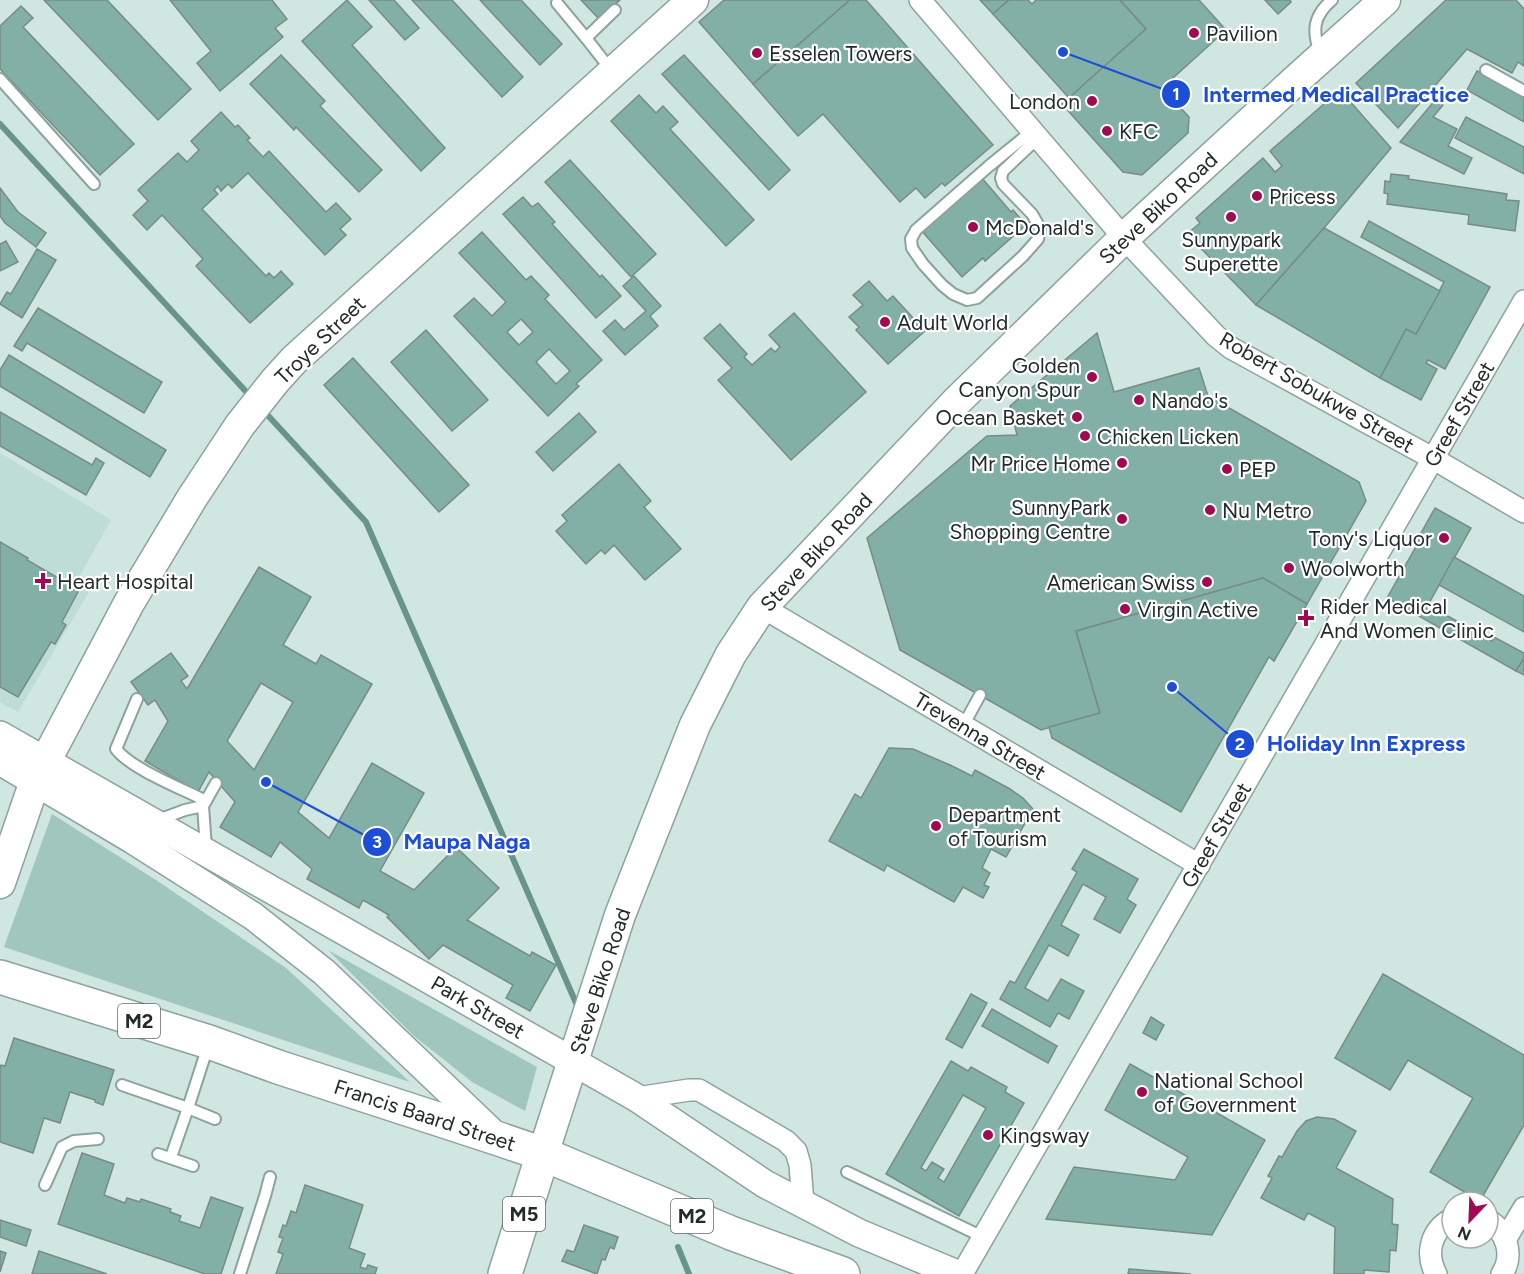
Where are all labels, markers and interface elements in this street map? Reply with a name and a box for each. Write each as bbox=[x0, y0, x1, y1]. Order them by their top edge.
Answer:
place label: Pavilion bbox=[1206, 21, 1278, 46]
marker: Pavilion bbox=[1187, 26, 1201, 40]
place label: Esselen Towers bbox=[769, 41, 912, 66]
marker: Esselen Towers bbox=[750, 46, 764, 60]
callout: Intermed Medical Practice bbox=[1161, 74, 1481, 114]
text: Intermed Medical Practice bbox=[1203, 81, 1469, 108]
text: 1 bbox=[1172, 83, 1180, 105]
place label: London bbox=[1009, 89, 1080, 114]
marker: London bbox=[1085, 94, 1099, 108]
place label: KFC bbox=[1119, 119, 1158, 144]
marker: KFC bbox=[1100, 124, 1114, 138]
street label: Steve Biko Road bbox=[1094, 147, 1222, 269]
place label: Pricess bbox=[1269, 184, 1335, 209]
marker: Pricess bbox=[1250, 189, 1264, 203]
marker: Sunnypark Superette bbox=[1224, 210, 1238, 224]
place label: McDonald's bbox=[985, 215, 1094, 240]
marker: McDonald's bbox=[966, 220, 980, 234]
place label: Sunnypark Superette bbox=[1181, 227, 1281, 276]
street label: Troye Street bbox=[270, 291, 370, 389]
place label: Adult World bbox=[897, 310, 1008, 335]
marker: Adult World bbox=[878, 315, 892, 329]
street label: Robert Sobukwe Street bbox=[1215, 326, 1419, 458]
place label: Golden Canyon Spur bbox=[959, 353, 1080, 402]
street label: Greef Street bbox=[1419, 357, 1499, 471]
marker: Golden Canyon Spur bbox=[1085, 370, 1099, 384]
place label: Nando's bbox=[1151, 388, 1228, 413]
marker: Nando's bbox=[1132, 393, 1146, 407]
place label: Ocean Basket bbox=[936, 405, 1065, 430]
marker: Ocean Basket bbox=[1070, 410, 1084, 424]
place label: Chicken Licken bbox=[1097, 424, 1239, 449]
marker: Chicken Licken bbox=[1078, 429, 1092, 443]
place label: Mr Price Home bbox=[971, 451, 1110, 476]
marker: Mr Price Home bbox=[1115, 456, 1129, 470]
place label: PEP bbox=[1239, 457, 1276, 482]
marker: PEP bbox=[1220, 462, 1234, 476]
street label: Steve Biko Road bbox=[755, 488, 877, 616]
place label: SunnyPark Shopping Centre bbox=[949, 495, 1111, 544]
place label: Nu Metro bbox=[1222, 498, 1312, 523]
marker: Nu Metro bbox=[1203, 503, 1217, 517]
marker: SunnyPark Shopping Centre bbox=[1115, 512, 1129, 526]
place label: Tony's Liquor bbox=[1309, 526, 1432, 551]
marker: Tony's Liquor bbox=[1437, 531, 1451, 545]
place label: Woolworth bbox=[1301, 556, 1404, 581]
marker: Woolworth bbox=[1282, 561, 1296, 575]
place label: Heart Hospital bbox=[57, 569, 193, 594]
place label: American Swiss bbox=[1047, 570, 1195, 595]
marker: Heart Hospital bbox=[34, 572, 52, 590]
marker: American Swiss bbox=[1200, 575, 1214, 589]
place label: Rider Medical And Women Clinic bbox=[1320, 594, 1494, 643]
place label: Virgin Active bbox=[1137, 597, 1258, 622]
marker: Virgin Active bbox=[1118, 602, 1132, 616]
marker: Rider Medical And Women Clinic bbox=[1297, 609, 1315, 627]
street label: Trevenna Street bbox=[910, 687, 1050, 785]
callout: Holiday Inn Express bbox=[1225, 724, 1477, 764]
text: Holiday Inn Express bbox=[1267, 730, 1465, 757]
text: 2 bbox=[1235, 733, 1245, 755]
street label: Greef Street bbox=[1176, 778, 1256, 892]
place label: Department of Tourism bbox=[948, 802, 1061, 851]
marker: Department of Tourism bbox=[929, 819, 943, 833]
callout: Maupa Naga bbox=[362, 822, 543, 862]
text: Maupa Naga bbox=[404, 828, 530, 855]
text: 3 bbox=[372, 831, 382, 853]
street label: Steve Biko Road bbox=[565, 905, 635, 1057]
street label: Park Street bbox=[427, 970, 529, 1044]
road number: M2 bbox=[118, 1004, 160, 1038]
place label: National School of Government bbox=[1154, 1068, 1303, 1117]
street label: Francis Baard Street bbox=[331, 1074, 519, 1156]
marker: National School of Government bbox=[1135, 1085, 1149, 1099]
place label: Kingsway bbox=[1000, 1123, 1089, 1148]
marker: Kingsway bbox=[981, 1128, 995, 1142]
north arrow bbox=[1440, 1190, 1500, 1250]
road number: M5 bbox=[503, 1197, 545, 1231]
road number: M2 bbox=[671, 1199, 713, 1233]
text: N bbox=[1455, 1222, 1474, 1245]

